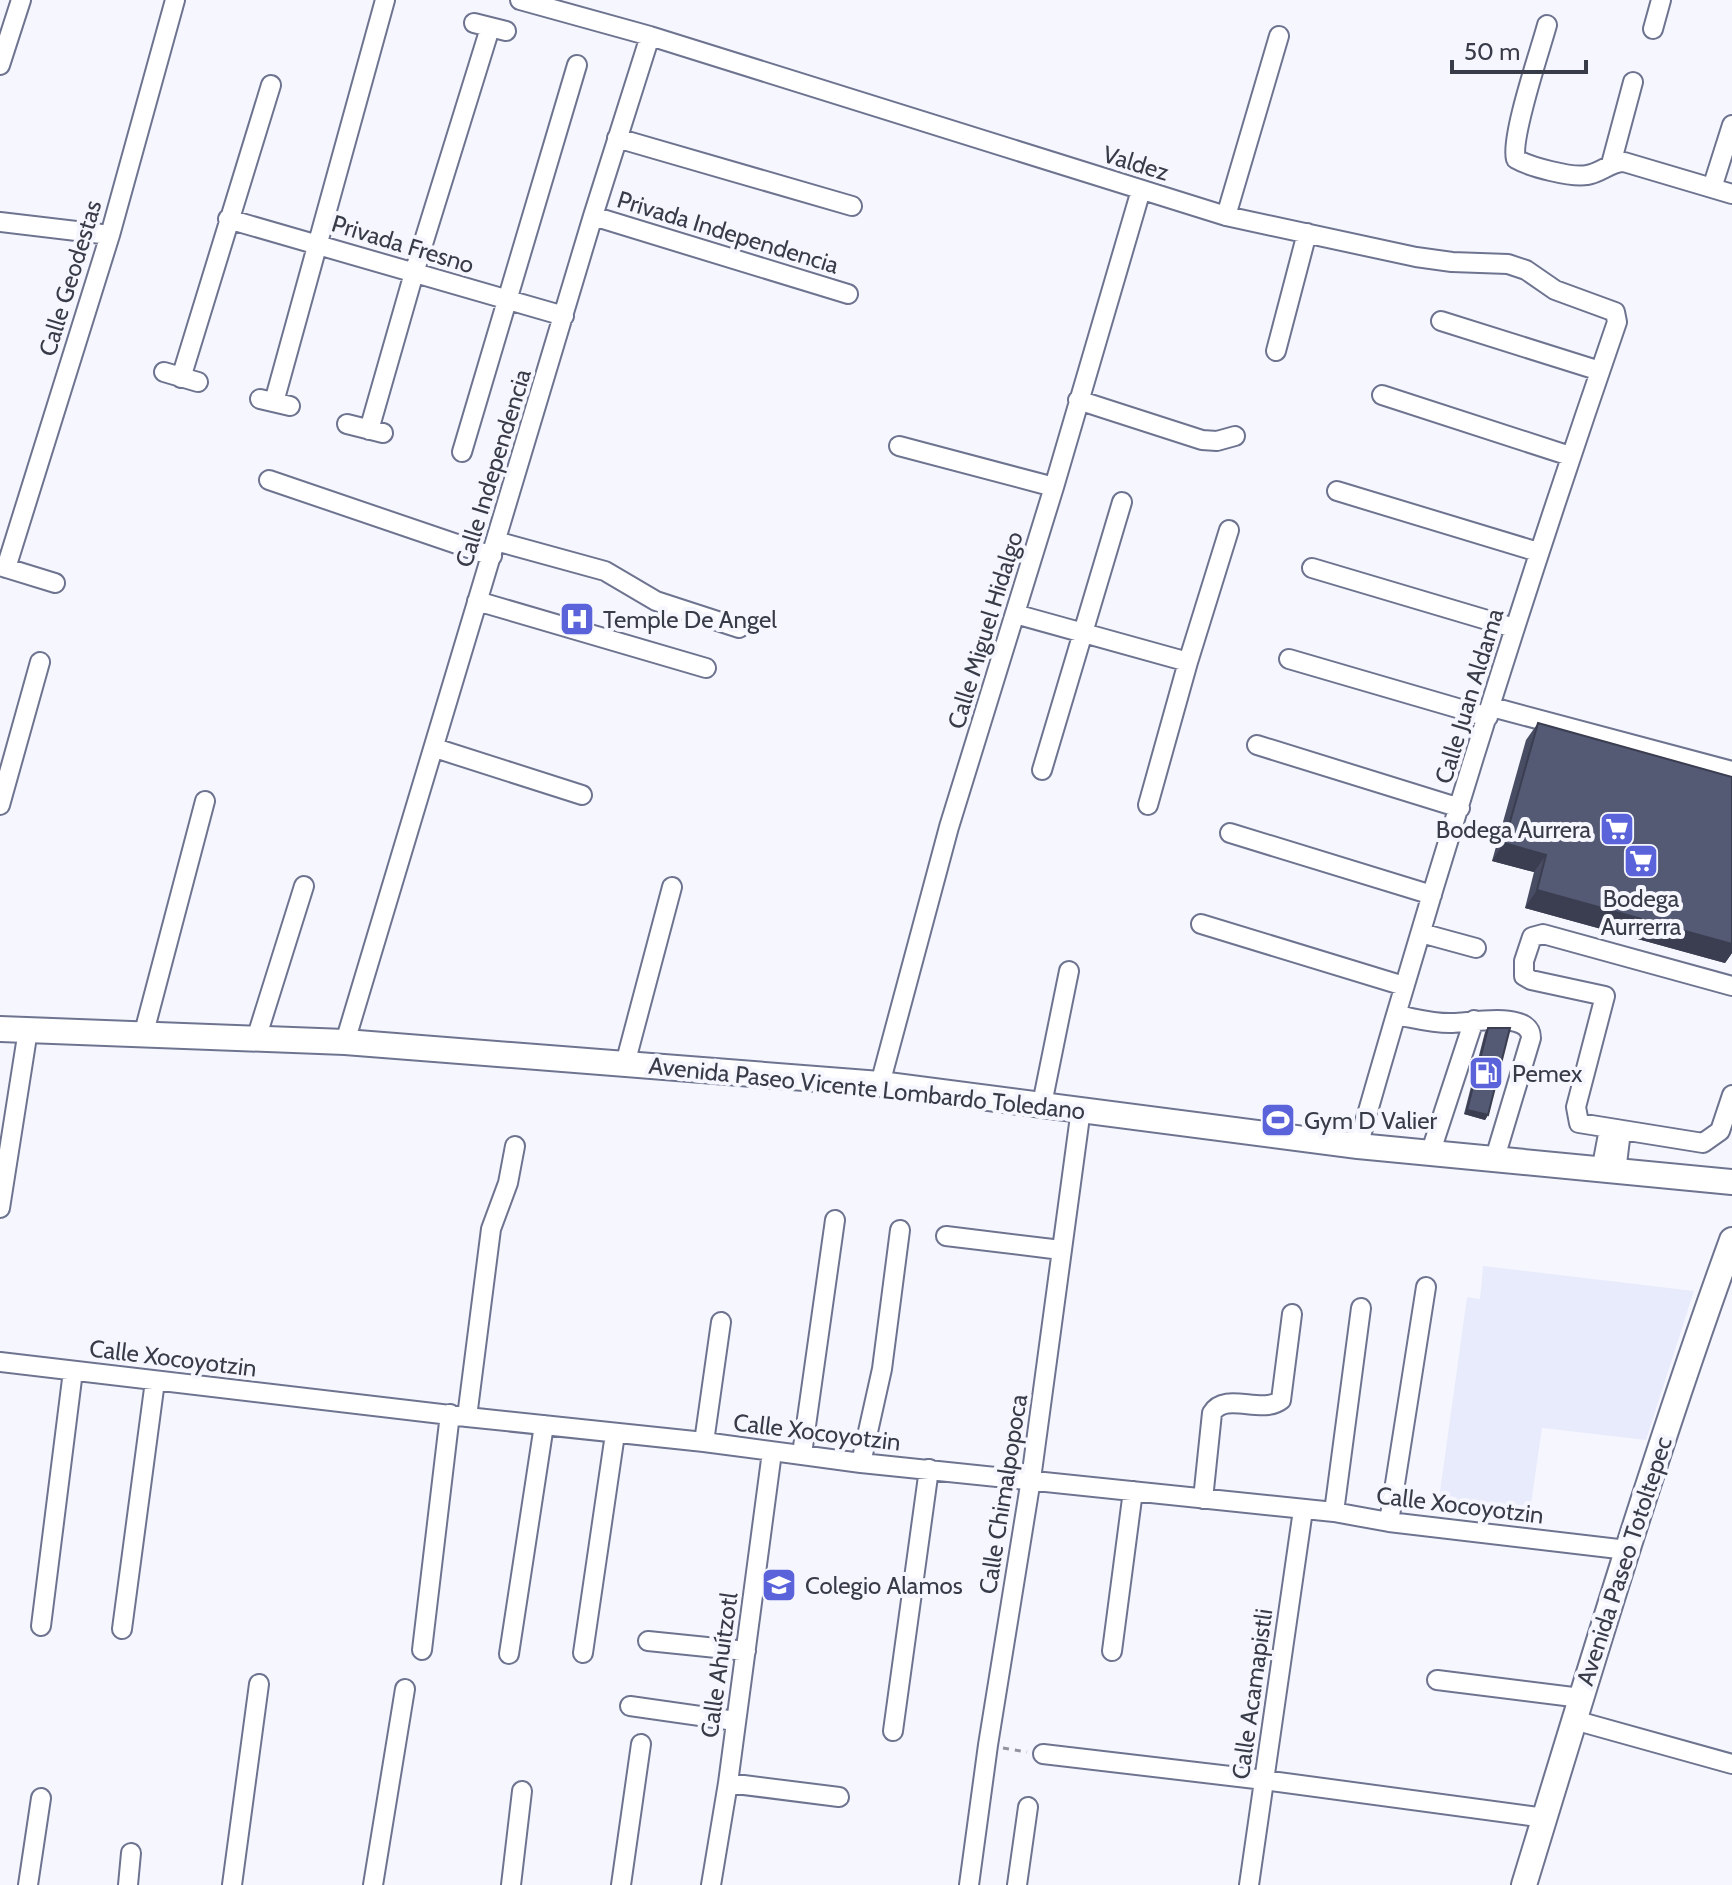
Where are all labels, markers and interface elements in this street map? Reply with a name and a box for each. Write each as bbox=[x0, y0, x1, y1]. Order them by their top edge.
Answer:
scale bar bbox=[1452, 24, 1586, 74]
text: 50 m bbox=[1464, 37, 1520, 66]
street label: Valdez bbox=[1099, 139, 1173, 187]
street label: Privada Independencia bbox=[614, 184, 843, 280]
street label: Calle Geodestas bbox=[32, 196, 108, 360]
street label: Privada Fresno bbox=[328, 209, 478, 279]
street label: Calle Independencia bbox=[449, 365, 537, 571]
street label: Calle Miguel Hidalgo bbox=[941, 528, 1029, 732]
hospital icon: Temple De Angel bbox=[558, 600, 596, 638]
place label: Temple De Angel bbox=[603, 605, 777, 634]
street label: Calle Juan Aldama bbox=[1429, 605, 1510, 787]
supermarket icon: Bodega Aurrera bbox=[1598, 810, 1636, 848]
place label: Bodega Aurrera bbox=[1436, 815, 1591, 844]
supermarket icon: Bodega Aurrerra bbox=[1622, 842, 1660, 880]
place label: Bodega Aurrerra bbox=[1601, 884, 1682, 941]
street label: Avenida Paseo Vicente Lombardo Toledano bbox=[647, 1051, 1087, 1125]
fuel station icon: Pemex bbox=[1467, 1054, 1505, 1092]
place label: Pemex bbox=[1512, 1059, 1583, 1088]
sports icon: Gym D Valier bbox=[1259, 1101, 1297, 1139]
place label: Gym D Valier bbox=[1304, 1106, 1437, 1135]
street label: Calle Xocoyotzin bbox=[88, 1333, 258, 1383]
street label: Calle Chimalpopoca bbox=[973, 1392, 1033, 1596]
street label: Calle Xocoyotzin bbox=[732, 1407, 902, 1457]
street label: Avenida Paseo Totoltepec bbox=[1570, 1433, 1678, 1689]
street label: Calle Xocoyotzin bbox=[1375, 1480, 1545, 1530]
school or university icon: Colegio Alamos bbox=[760, 1566, 798, 1604]
place label: Colegio Alamos bbox=[805, 1571, 963, 1600]
street label: Calle Ahuítzotl bbox=[694, 1590, 744, 1740]
street label: Calle Acamapistli bbox=[1226, 1607, 1278, 1781]

